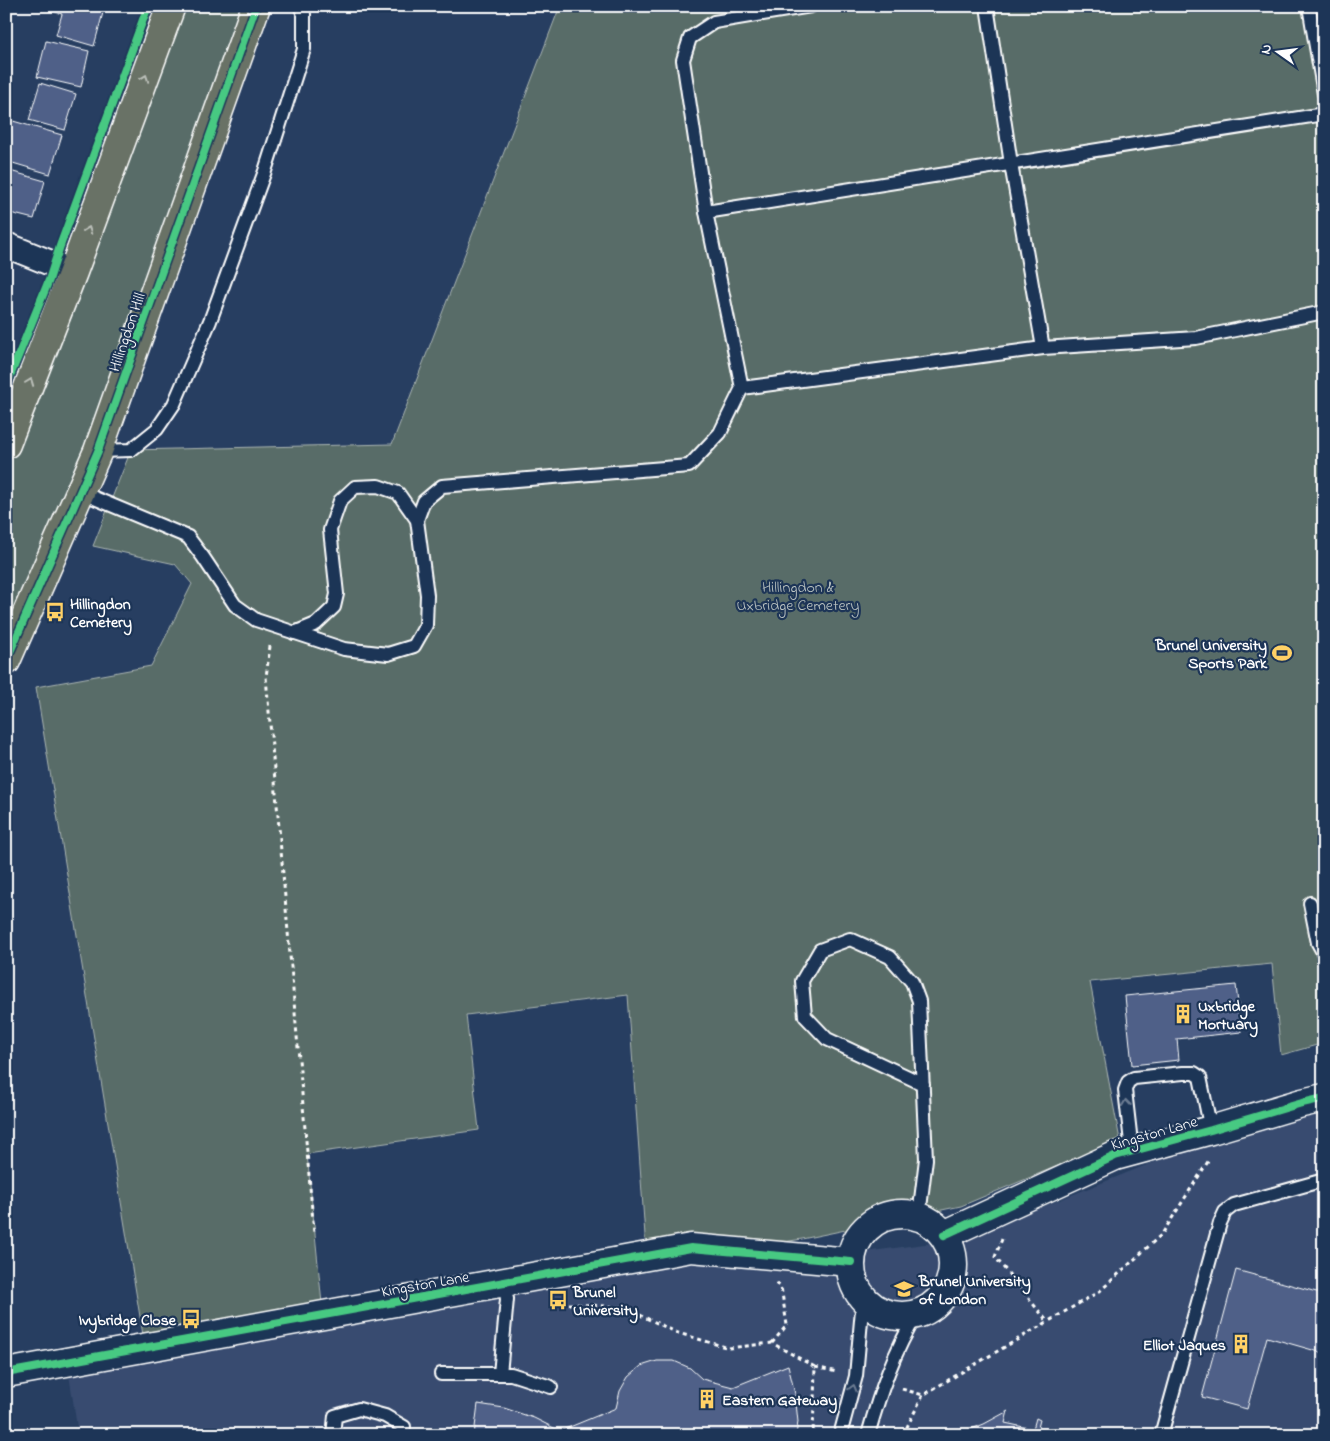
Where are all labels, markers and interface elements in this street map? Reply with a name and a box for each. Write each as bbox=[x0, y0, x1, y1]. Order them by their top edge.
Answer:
north arrow bbox=[1252, 28, 1302, 78]
text: N bbox=[1256, 42, 1278, 56]
one-way arrow bbox=[139, 74, 149, 82]
one-way arrow bbox=[82, 226, 92, 235]
street label: Hillingdon Hill bbox=[103, 290, 153, 375]
one-way arrow bbox=[24, 378, 34, 387]
park label: Hillingdon & Uxbridge Cemetery bbox=[737, 576, 860, 618]
place label: Hillingdon Cemetery bbox=[70, 593, 132, 636]
bus stop icon: Hillingdon Cemetery bbox=[44, 601, 66, 623]
place label: Brunel University Sports Park bbox=[1154, 634, 1268, 676]
sports icon: Brunel University Sports Park bbox=[1271, 642, 1293, 664]
place label: Uxbridge Mortuary bbox=[1198, 995, 1258, 1038]
building icon: Uxbridge Mortuary bbox=[1172, 1003, 1194, 1025]
one-way arrow bbox=[1121, 1099, 1132, 1107]
street label: Kingston Lane bbox=[1108, 1110, 1201, 1158]
street label: Kingston Lane bbox=[379, 1265, 472, 1305]
place label: Brunel University of London bbox=[918, 1270, 1031, 1312]
school or university icon: Brunel University of London bbox=[893, 1278, 915, 1300]
place label: Brunel University bbox=[572, 1281, 638, 1324]
bus stop icon: Brunel University bbox=[547, 1289, 569, 1311]
bus stop icon: Ivybridge Close bbox=[180, 1308, 202, 1330]
place label: Ivybridge Close bbox=[78, 1309, 177, 1334]
building icon: Elliot Jaques bbox=[1230, 1333, 1252, 1355]
place label: Elliot Jaques bbox=[1143, 1334, 1226, 1358]
one-way arrow bbox=[847, 1383, 858, 1392]
building icon: Eastern Gateway bbox=[696, 1388, 718, 1410]
place label: Eastern Gateway bbox=[722, 1389, 837, 1414]

